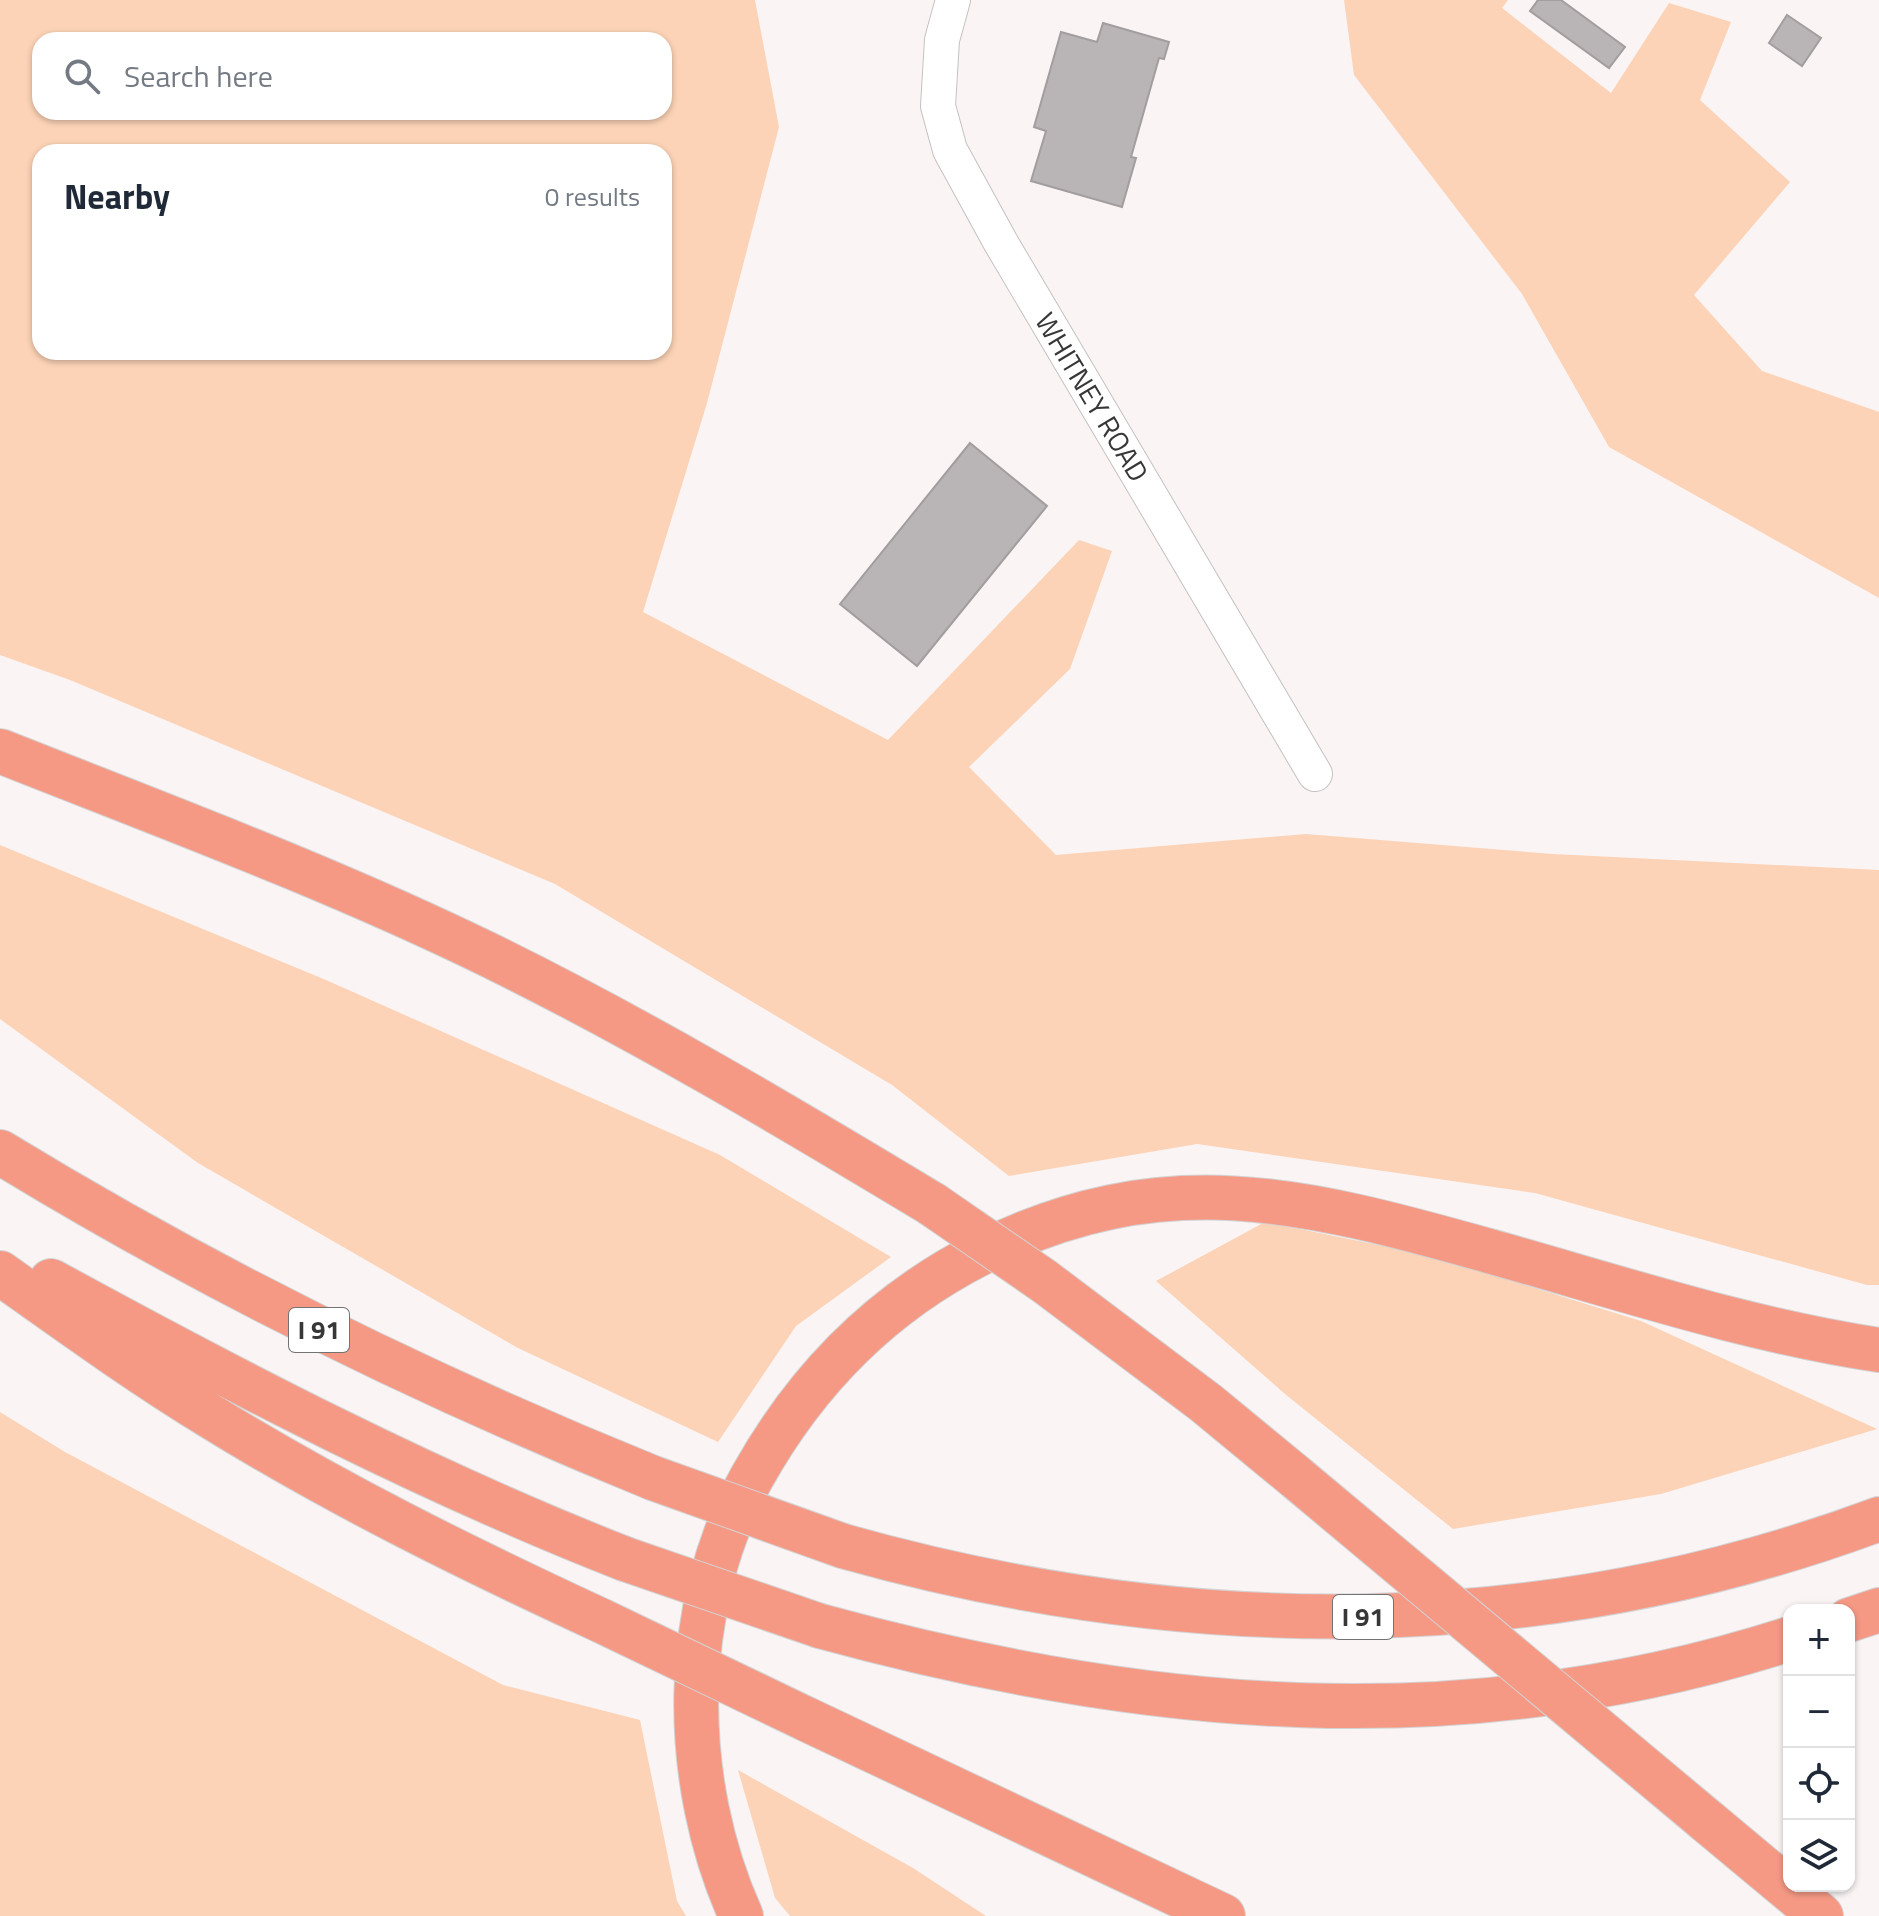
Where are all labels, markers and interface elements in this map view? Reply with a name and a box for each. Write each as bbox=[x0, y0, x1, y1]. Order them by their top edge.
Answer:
search box bbox=[32, 32, 672, 120]
text: Search here bbox=[124, 53, 273, 99]
icon: search bbox=[60, 54, 104, 98]
text: Nearby bbox=[64, 170, 170, 222]
text: 0 results bbox=[545, 177, 640, 216]
street label: WHITNEY ROAD bbox=[1025, 304, 1160, 490]
road number: I 91 bbox=[289, 1308, 349, 1352]
road number: I 91 bbox=[1333, 1595, 1393, 1639]
map controls bbox=[1783, 1604, 1855, 1892]
button: + bbox=[1783, 1604, 1855, 1676]
button: − bbox=[1783, 1676, 1855, 1748]
button: locate bbox=[1783, 1748, 1855, 1820]
button: layers bbox=[1783, 1820, 1855, 1892]

